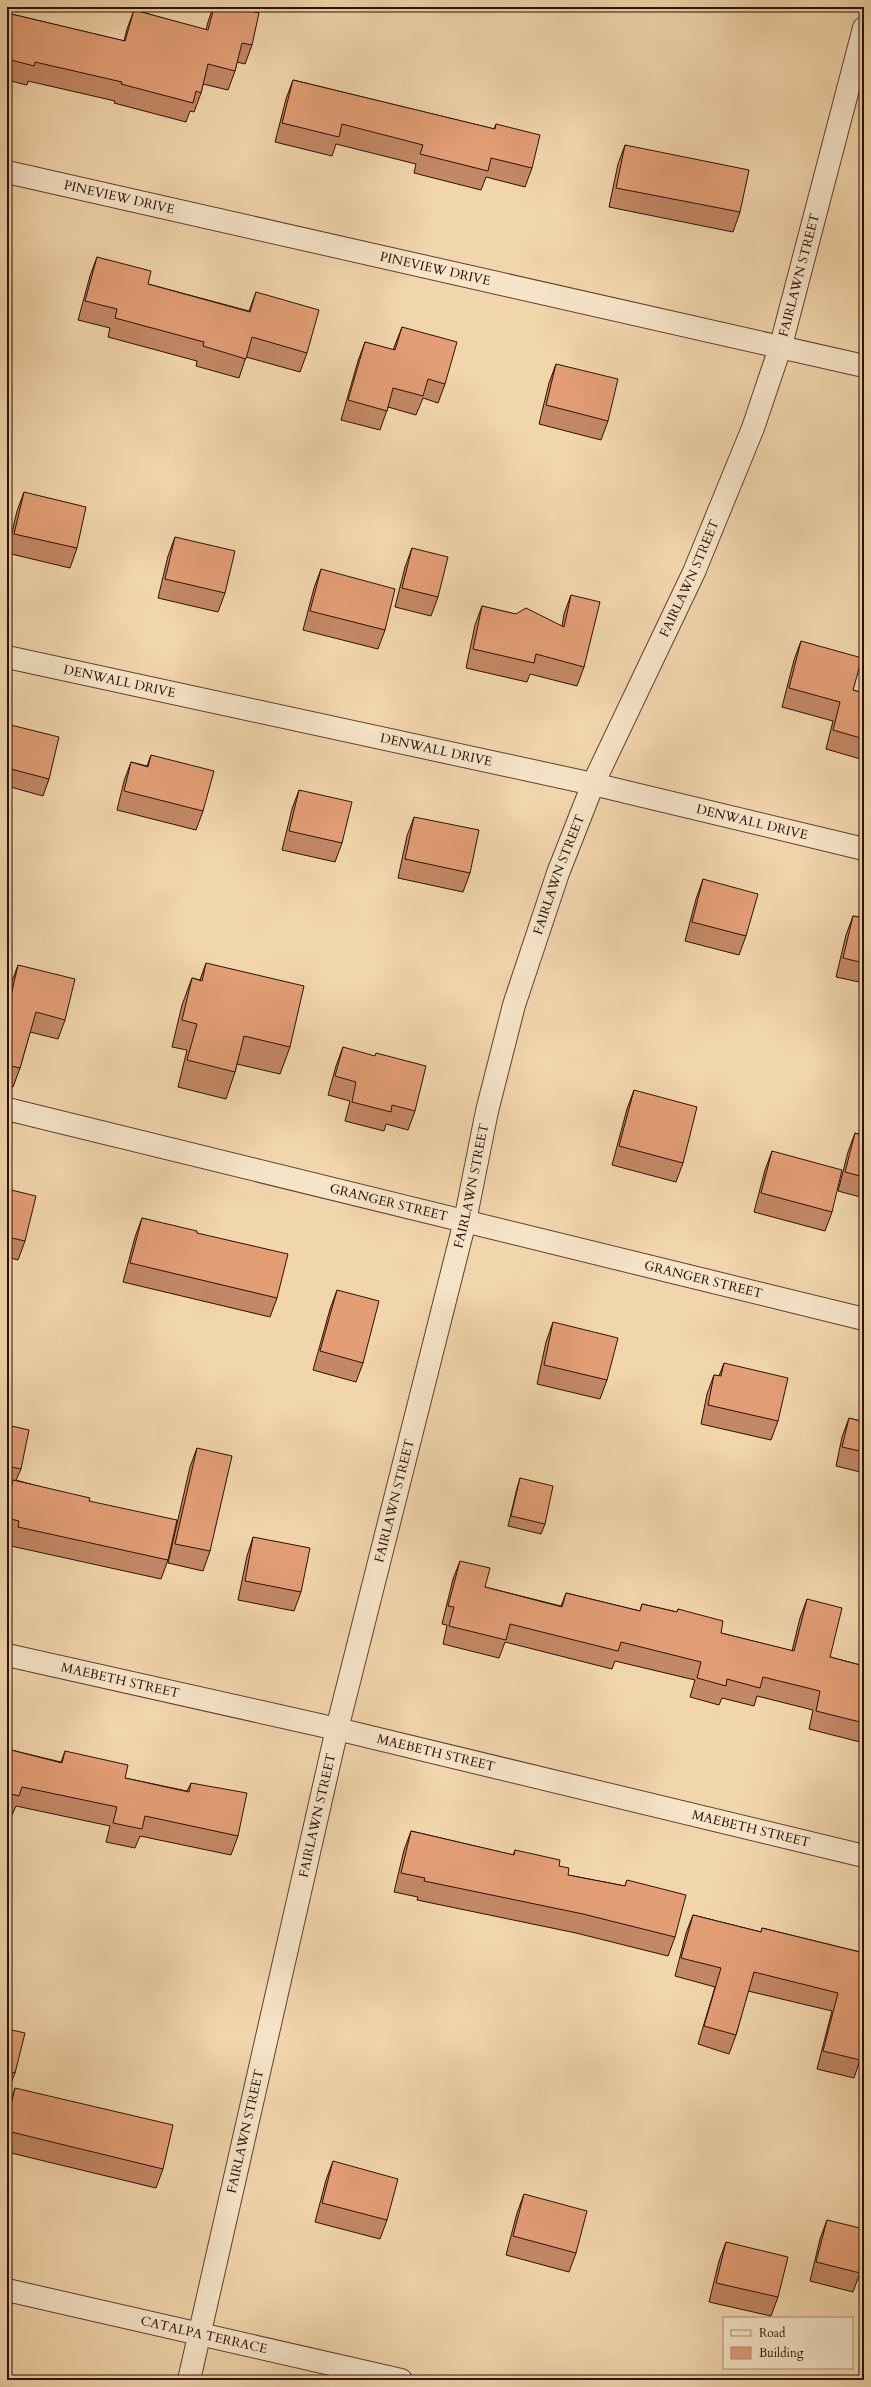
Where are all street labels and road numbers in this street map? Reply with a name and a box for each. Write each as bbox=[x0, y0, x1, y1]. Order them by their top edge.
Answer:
street label: PINEVIEW DRIVE bbox=[62, 176, 176, 219]
street label: FAIRLAWN STREET bbox=[774, 211, 824, 339]
street label: PINEVIEW DRIVE bbox=[378, 248, 492, 290]
street label: FAIRLAWN STREET bbox=[655, 517, 724, 640]
street label: DENWALL DRIVE bbox=[62, 660, 177, 702]
street label: DENWALL DRIVE bbox=[378, 729, 494, 771]
street label: DENWALL DRIVE bbox=[694, 800, 809, 844]
street label: FAIRLAWN STREET bbox=[529, 811, 589, 937]
street label: FAIRLAWN STREET bbox=[449, 1122, 493, 1250]
street label: GRANGER STREET bbox=[328, 1179, 450, 1226]
street label: GRANGER STREET bbox=[642, 1256, 765, 1303]
street label: FAIRLAWN STREET bbox=[370, 1437, 419, 1564]
street label: MAEBETH STREET bbox=[59, 1658, 182, 1703]
street label: MAEBETH STREET bbox=[375, 1730, 497, 1776]
street label: FAIRLAWN STREET bbox=[295, 1751, 340, 1879]
street label: MAEBETH STREET bbox=[690, 1806, 812, 1852]
street label: FAIRLAWN STREET bbox=[223, 2067, 268, 2195]
street label: CATALPA TERRACE bbox=[139, 2312, 269, 2358]

